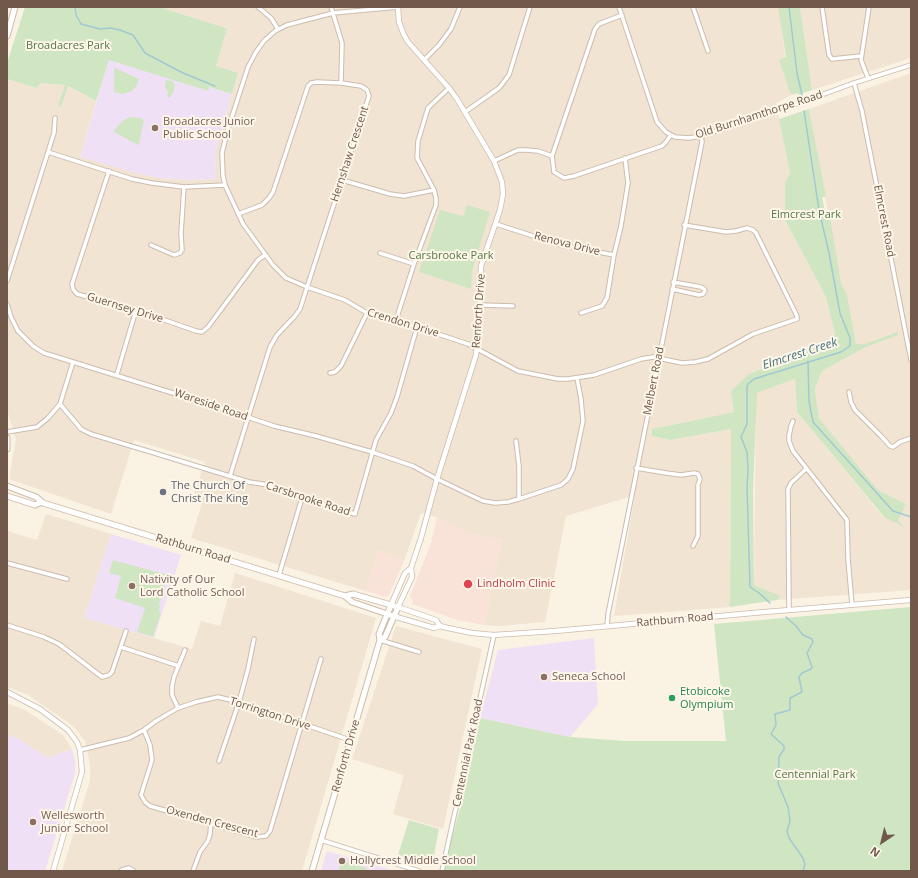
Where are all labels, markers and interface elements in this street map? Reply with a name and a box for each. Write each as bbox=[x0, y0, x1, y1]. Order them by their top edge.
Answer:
park label: Broadacres Park bbox=[26, 39, 110, 53]
street label: Old Burnhamthorpe Road bbox=[694, 88, 824, 142]
street label: Hernshaw Crescent bbox=[328, 104, 372, 204]
place label: Broadacres Junior Public School bbox=[163, 115, 255, 141]
marker: Broadacres Junior Public School bbox=[150, 123, 160, 133]
street label: Elmcrest Road bbox=[871, 184, 897, 258]
park label: Elmcrest Park bbox=[771, 208, 841, 222]
street label: Renova Drive bbox=[533, 229, 601, 259]
park label: Carsbrooke Park bbox=[408, 249, 494, 263]
street label: Renforth Drive bbox=[470, 273, 488, 349]
street label: Guernsey Drive bbox=[85, 290, 165, 326]
street label: Crendon Drive bbox=[366, 306, 440, 340]
water label: Elmcrest Creek bbox=[761, 335, 839, 373]
street label: Melbert Road bbox=[641, 346, 667, 416]
street label: Wareside Road bbox=[172, 386, 250, 424]
place label: The Church Of Christ The King bbox=[171, 479, 248, 505]
street label: Carsbrooke Road bbox=[264, 479, 352, 519]
marker: The Church Of Christ The King bbox=[158, 487, 168, 497]
street label: Rathburn Road bbox=[154, 531, 232, 567]
place label: Nativity of Our Lord Catholic School bbox=[140, 573, 245, 599]
place label: Lindholm Clinic bbox=[477, 577, 555, 591]
marker: Lindholm Clinic bbox=[462, 578, 474, 590]
marker: Nativity of Our Lord Catholic School bbox=[127, 581, 137, 591]
street label: Rathburn Road bbox=[636, 610, 714, 630]
place label: Seneca School bbox=[552, 670, 625, 684]
marker: Seneca School bbox=[539, 672, 549, 682]
place label: Etobicoke Olympium bbox=[680, 685, 733, 711]
marker: Etobicoke Olympium bbox=[667, 693, 677, 703]
street label: Torrington Drive bbox=[228, 695, 312, 733]
street label: Centennial Park Road bbox=[450, 698, 486, 808]
street label: Renforth Drive bbox=[329, 718, 363, 794]
park label: Centennial Park bbox=[775, 768, 855, 782]
street label: Oxenden Crescent bbox=[165, 803, 259, 841]
place label: Wellesworth Junior School bbox=[41, 809, 108, 835]
marker: Wellesworth Junior School bbox=[28, 817, 38, 827]
north arrow bbox=[862, 822, 902, 862]
text: N bbox=[867, 844, 883, 861]
place label: Hollycrest Middle School bbox=[350, 854, 476, 868]
marker: Hollycrest Middle School bbox=[337, 856, 347, 866]

